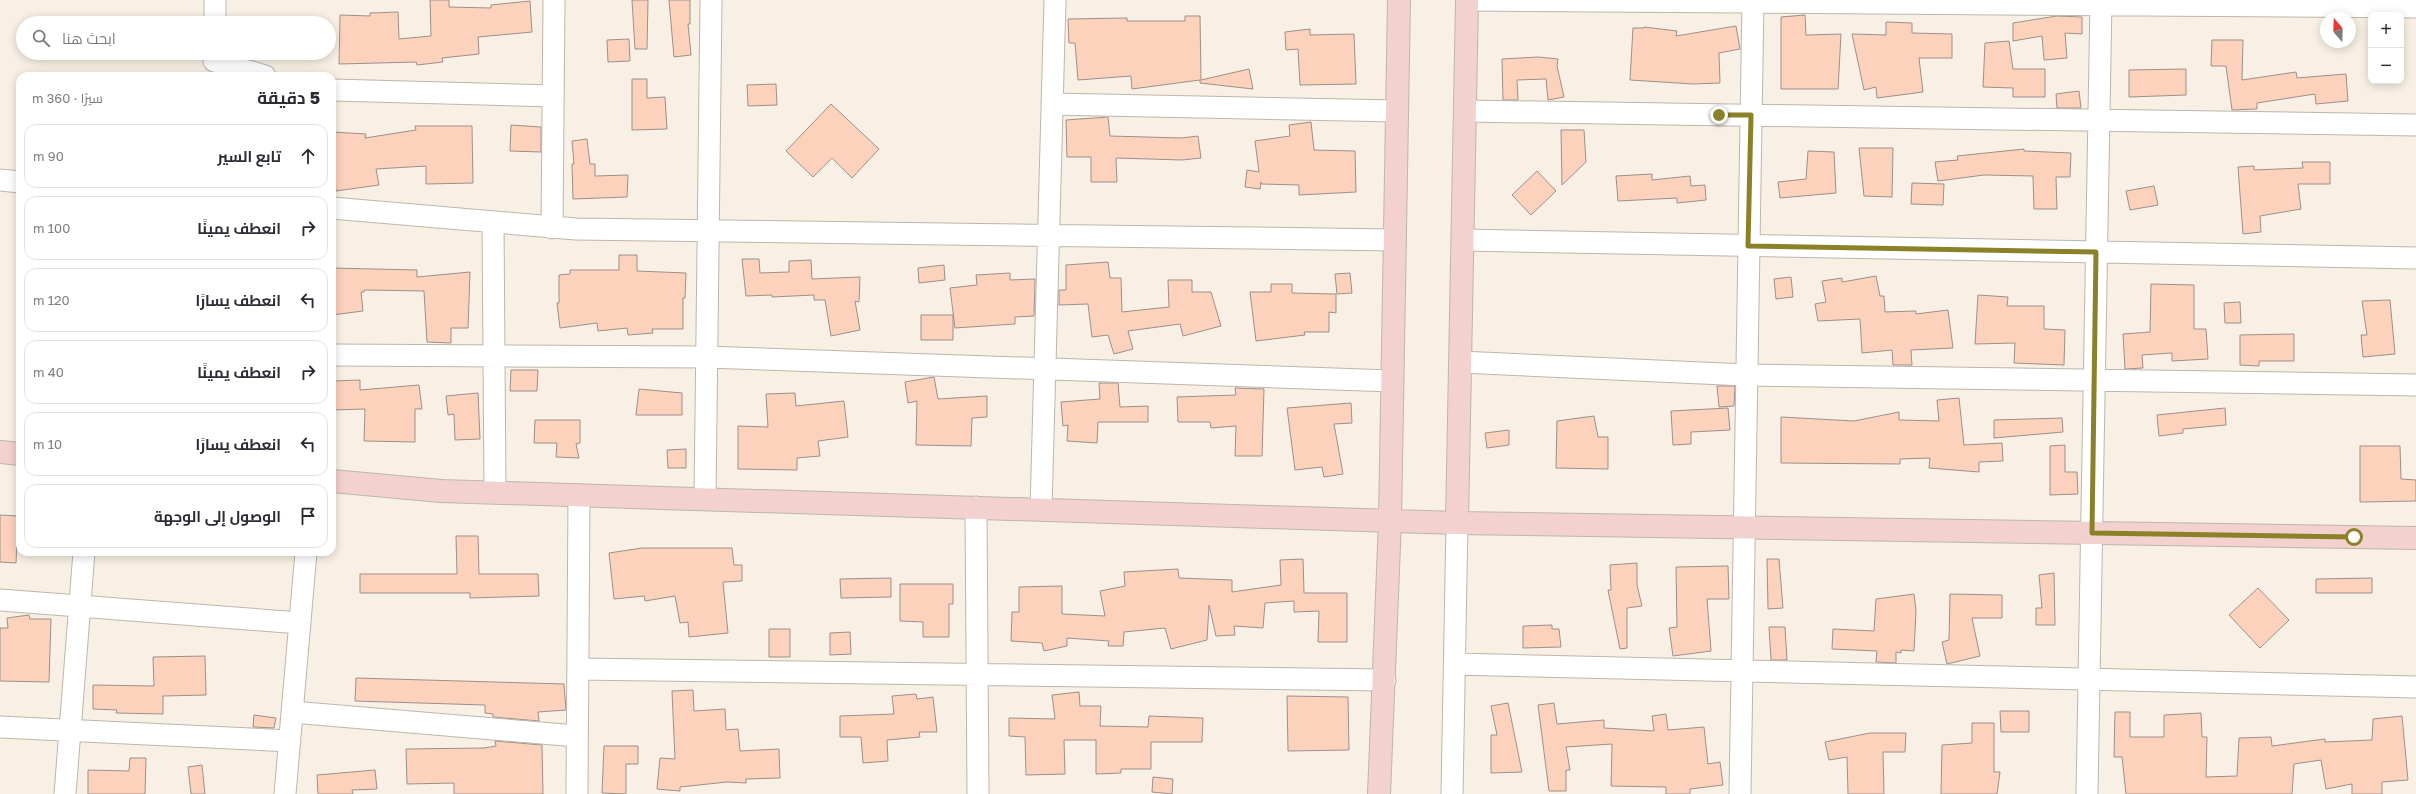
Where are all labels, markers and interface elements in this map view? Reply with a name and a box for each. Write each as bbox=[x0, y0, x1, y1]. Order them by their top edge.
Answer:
north arrow bbox=[2320, 12, 2356, 48]
map controls bbox=[2368, 12, 2404, 84]
button: + bbox=[2368, 12, 2404, 48]
search box bbox=[16, 16, 336, 60]
icon: search bbox=[30, 27, 52, 49]
text: ابحث هنا bbox=[62, 29, 116, 47]
button: − bbox=[2368, 48, 2404, 84]
text: 5 دقيقة bbox=[257, 87, 320, 108]
text: سيرًا · 360 m bbox=[32, 90, 103, 106]
route end bbox=[1710, 106, 1728, 124]
icon: ahead bbox=[297, 145, 319, 167]
text: تابع السير bbox=[218, 147, 281, 165]
text: 90 m bbox=[33, 148, 64, 164]
icon: right bbox=[297, 217, 319, 239]
text: انعطف يمينًا bbox=[197, 219, 281, 237]
text: 100 m bbox=[33, 220, 70, 236]
icon: left bbox=[297, 289, 319, 311]
text: انعطف يسارًا bbox=[195, 291, 281, 309]
text: 120 m bbox=[33, 292, 70, 308]
icon: right bbox=[297, 361, 319, 383]
text: انعطف يمينًا bbox=[197, 363, 281, 381]
text: 40 m bbox=[33, 364, 64, 380]
icon: left bbox=[297, 433, 319, 455]
text: انعطف يسارًا bbox=[195, 435, 281, 453]
text: 10 m bbox=[33, 436, 62, 452]
icon: arrive bbox=[297, 505, 319, 527]
text: الوصول إلى الوجهة bbox=[154, 507, 281, 525]
route start bbox=[2345, 528, 2363, 546]

